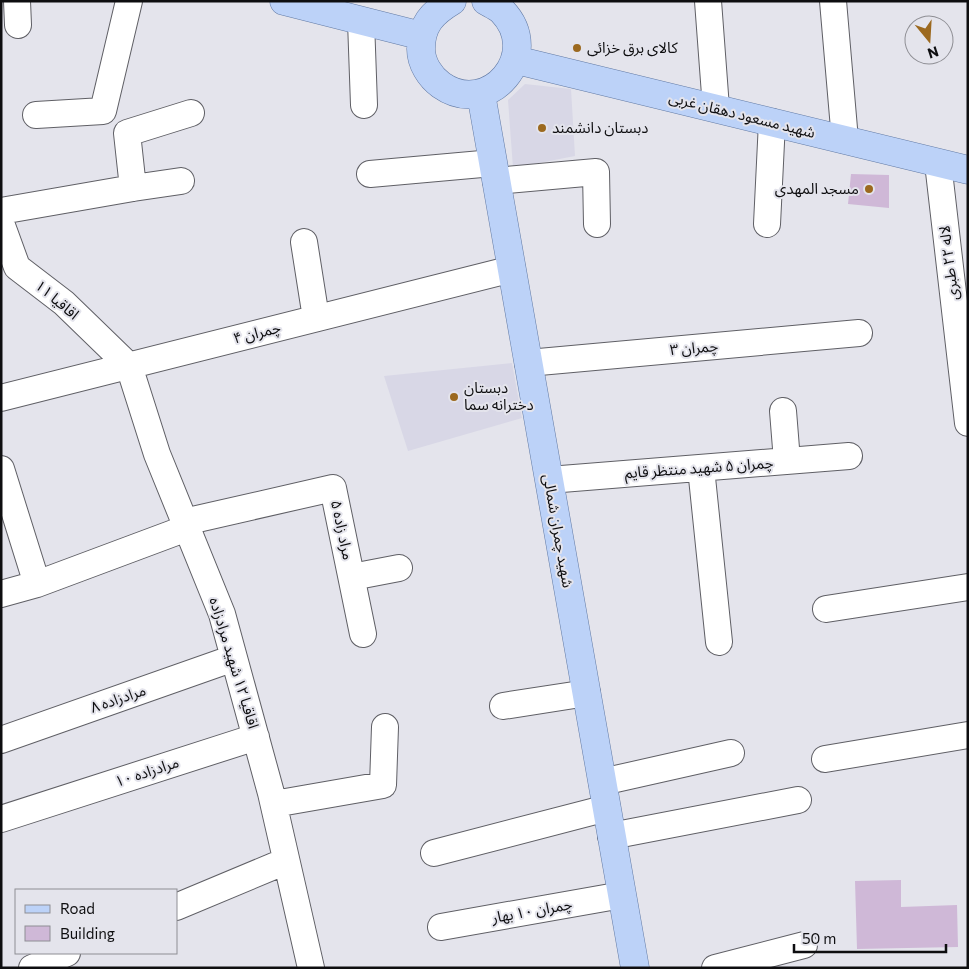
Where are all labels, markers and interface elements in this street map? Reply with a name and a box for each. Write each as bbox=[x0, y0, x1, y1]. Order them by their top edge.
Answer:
north arrow bbox=[904, 15, 954, 65]
place label: کالای برق خزائی bbox=[587, 38, 678, 57]
marker: کالای برق خزائی bbox=[571, 42, 583, 54]
text: N bbox=[926, 43, 941, 63]
street label: شهید مسعود دهقان غربی bbox=[667, 87, 818, 142]
place label: دبستان دانشمند bbox=[552, 118, 648, 137]
marker: دبستان دانشمند bbox=[536, 122, 548, 134]
place label: مسجد المهدی bbox=[775, 179, 859, 198]
marker: مسجد المهدی bbox=[863, 183, 875, 195]
street label: لاله ۲۲ طبری bbox=[934, 224, 963, 302]
street label: اقاقیا ۱۱ bbox=[32, 276, 83, 323]
street label: چمران ۴ bbox=[231, 317, 283, 349]
street label: چمران ۳ bbox=[669, 336, 719, 360]
place label: دبستان دخترانه سما bbox=[464, 378, 534, 414]
marker: دبستان دخترانه سما bbox=[448, 391, 460, 403]
street label: چمران ۵ شهید منتظر قایم bbox=[624, 453, 774, 484]
street label: شهید چمران شمالی bbox=[538, 472, 578, 590]
street label: مراد زاده ۵ bbox=[327, 498, 358, 561]
street label: اقاقیا ۱۲ شهید مرادزاده bbox=[205, 595, 263, 731]
street label: مرادزاده ۸ bbox=[88, 680, 148, 717]
street label: مرادزاده ۱۰ bbox=[112, 752, 181, 791]
legend bbox=[15, 889, 178, 954]
street label: چمران ۱۰ بهار bbox=[489, 894, 574, 928]
text: Road bbox=[60, 899, 95, 917]
scale bar bbox=[794, 922, 946, 954]
text: Building bbox=[60, 924, 115, 942]
text: 50 m bbox=[802, 929, 836, 947]

